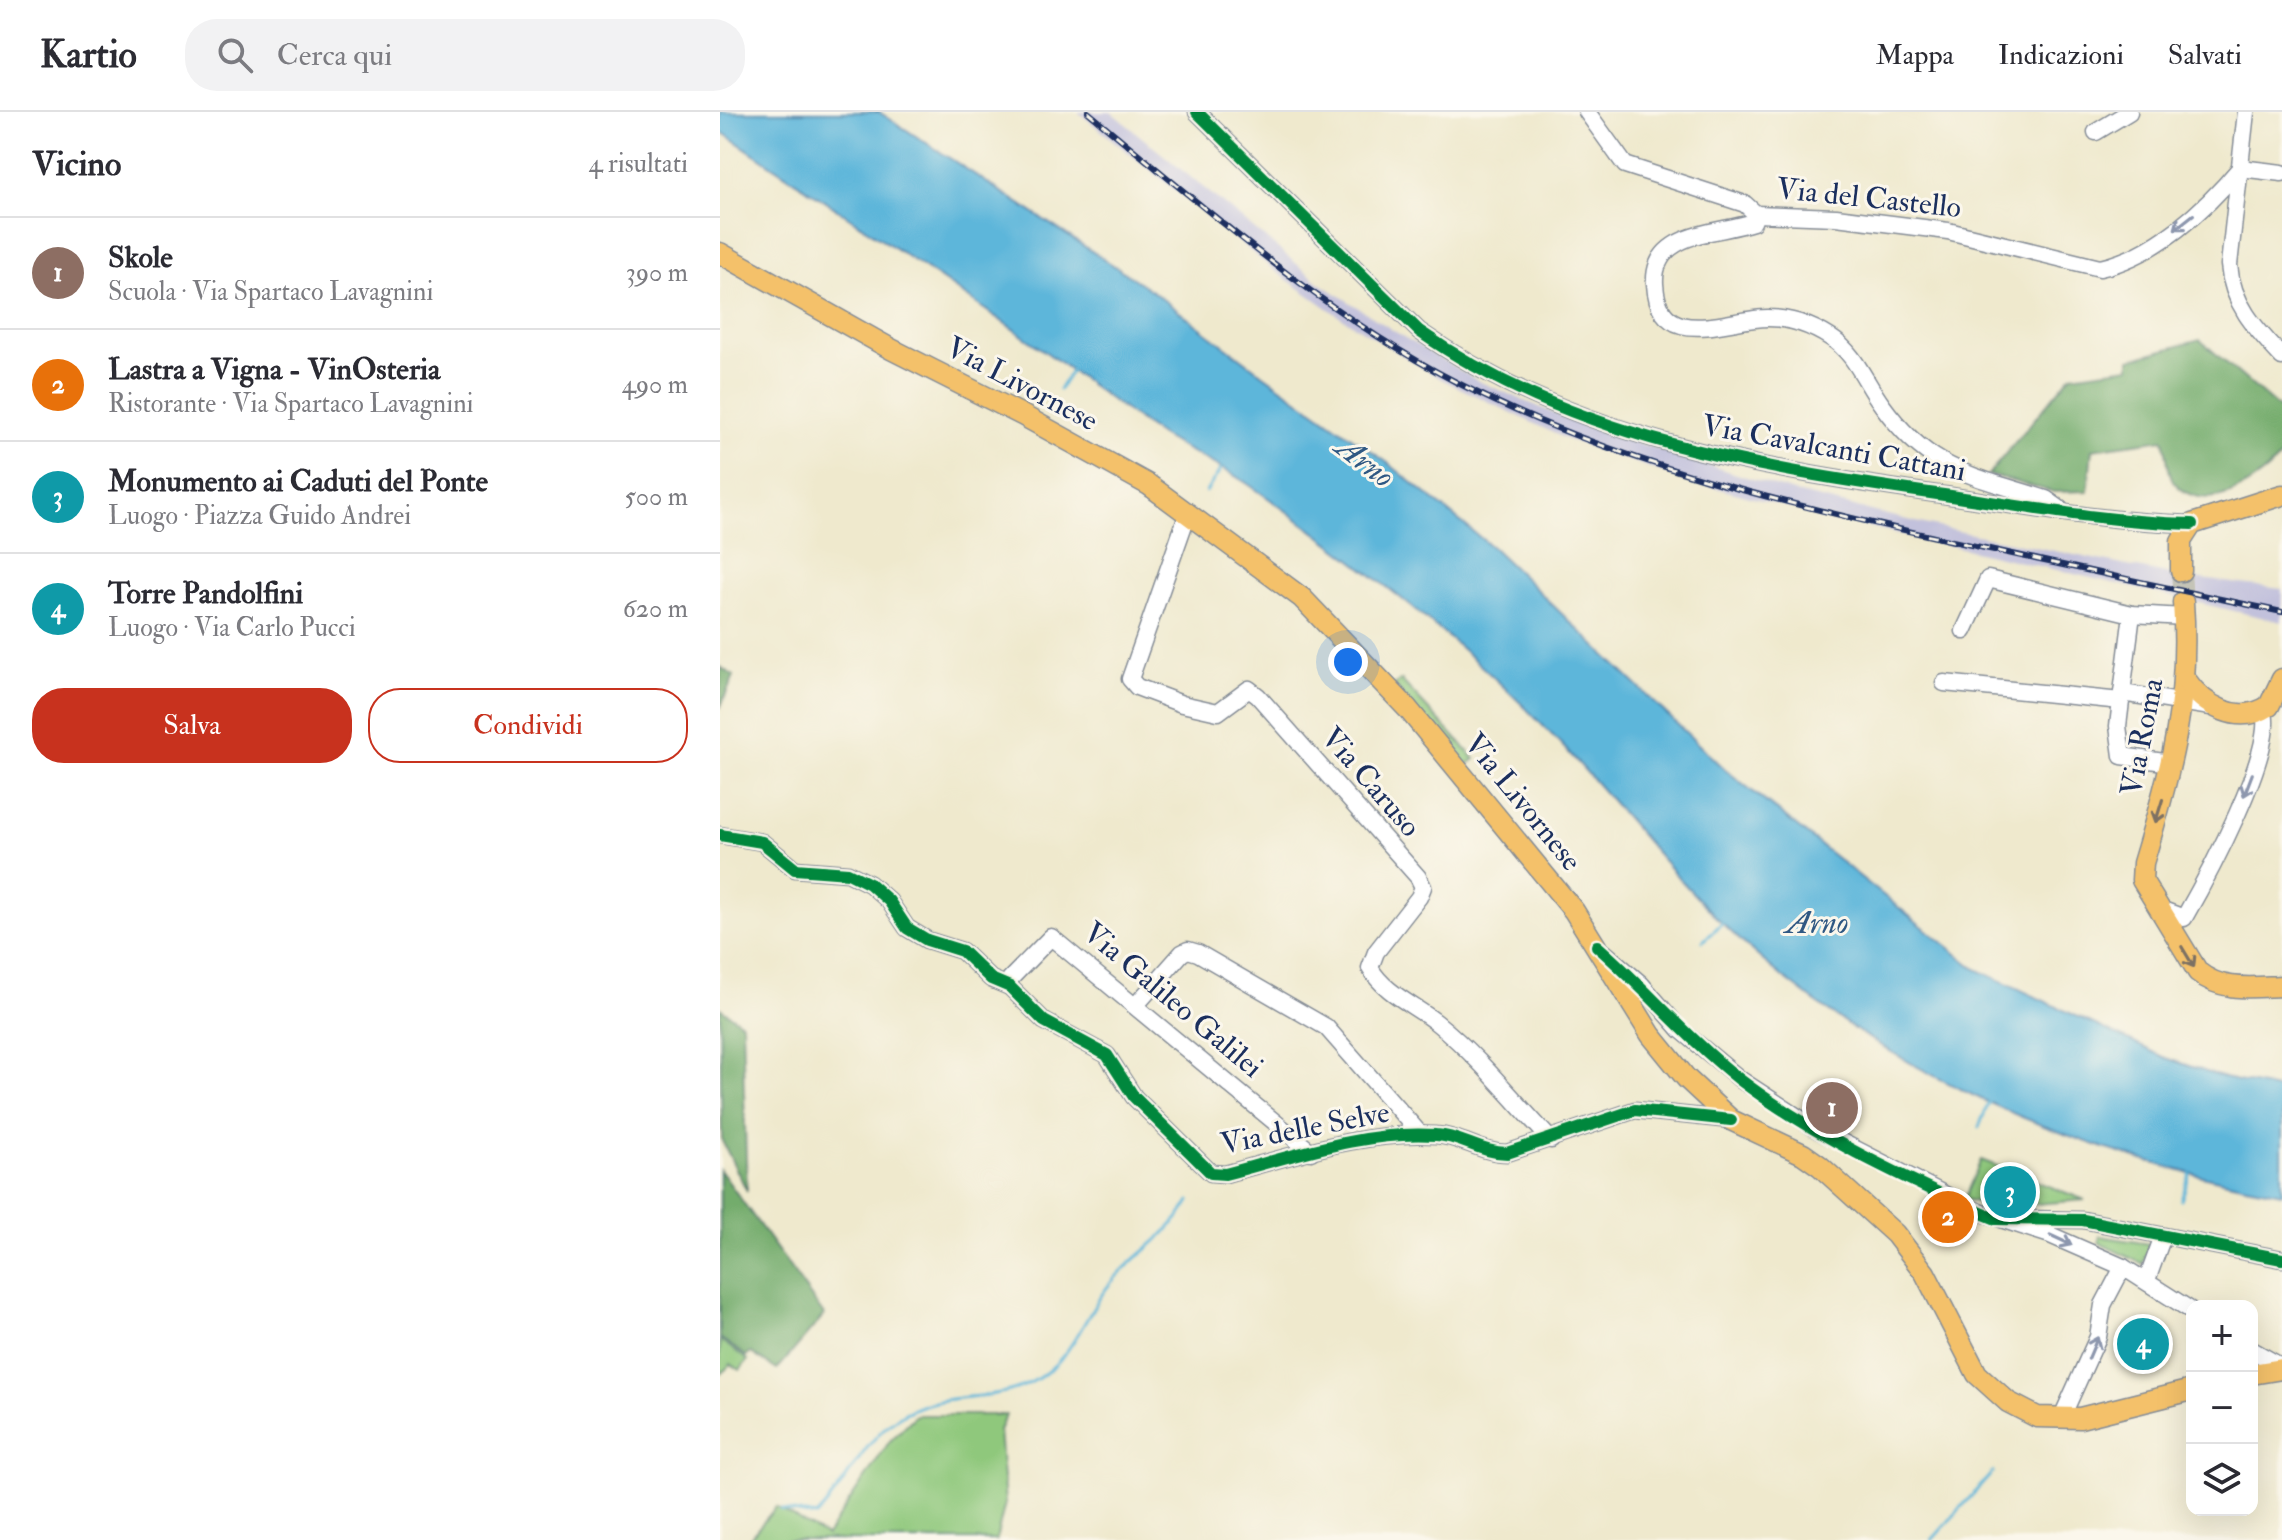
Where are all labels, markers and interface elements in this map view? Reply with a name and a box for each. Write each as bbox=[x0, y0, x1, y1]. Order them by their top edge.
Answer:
search box bbox=[185, 19, 745, 91]
text: Kartio bbox=[40, 31, 137, 79]
icon: search bbox=[213, 33, 257, 77]
text: Cerca qui bbox=[277, 37, 392, 74]
text: Mappa bbox=[1876, 38, 1954, 73]
text: Indicazioni bbox=[1998, 38, 2124, 73]
text: Salvati bbox=[2168, 38, 2242, 73]
text: Vicino bbox=[32, 143, 121, 186]
text: 4 risultati bbox=[589, 148, 688, 180]
street label: Via del Castello bbox=[1775, 170, 1963, 226]
one-way arrow bbox=[2174, 213, 2195, 230]
text: Skole bbox=[108, 239, 173, 276]
text: 1 bbox=[53, 257, 63, 289]
text: 390 m bbox=[626, 257, 688, 289]
text: Scuola · Via Spartaco Lavagnini bbox=[108, 276, 433, 308]
street label: Via Livornese bbox=[940, 329, 1104, 439]
text: Lastra a Vigna - VinOsteria bbox=[108, 351, 440, 388]
text: 2 bbox=[51, 369, 65, 401]
text: 490 m bbox=[622, 369, 688, 401]
text: Ristorante · Via Spartaco Lavagnini bbox=[108, 388, 474, 420]
street label: Via Cavalcanti Cattani bbox=[1699, 407, 1969, 489]
water label: Arno bbox=[1326, 425, 1402, 497]
text: Monumento ai Caduti del Ponte bbox=[108, 463, 488, 500]
text: 3 bbox=[53, 481, 63, 513]
text: 500 m bbox=[624, 481, 688, 513]
text: Luogo · Piazza Guido Andrei bbox=[108, 500, 411, 532]
text: Torre Pandolfini bbox=[108, 575, 303, 612]
text: 4 bbox=[51, 593, 65, 625]
text: 620 m bbox=[623, 593, 688, 625]
text: Luogo · Via Carlo Pucci bbox=[108, 612, 356, 644]
your location bbox=[1328, 642, 1368, 682]
street label: Via Roma bbox=[2112, 674, 2172, 799]
button: Salva bbox=[32, 688, 352, 763]
button: Condividi bbox=[368, 688, 688, 763]
street label: Via Caruso bbox=[1313, 720, 1429, 844]
street label: Via Livornese bbox=[1456, 726, 1590, 878]
one-way arrow bbox=[2240, 772, 2254, 797]
one-way arrow bbox=[2151, 798, 2165, 823]
water label: Arno bbox=[1783, 903, 1848, 943]
street label: Via Galileo Galilei bbox=[1076, 914, 1270, 1086]
one-way arrow bbox=[2181, 945, 2197, 968]
pin: 1 bbox=[1806, 1078, 1858, 1138]
street label: Via delle Selve bbox=[1217, 1094, 1393, 1162]
pin: 3 bbox=[1984, 1162, 2036, 1222]
pin: 2 bbox=[1922, 1187, 1974, 1247]
one-way arrow bbox=[2048, 1233, 2072, 1248]
map controls bbox=[2186, 1300, 2258, 1516]
button: + bbox=[2186, 1300, 2258, 1372]
pin: 4 bbox=[2117, 1314, 2169, 1374]
one-way arrow bbox=[2086, 1336, 2101, 1361]
button: − bbox=[2186, 1372, 2258, 1444]
button: layers bbox=[2186, 1444, 2258, 1516]

